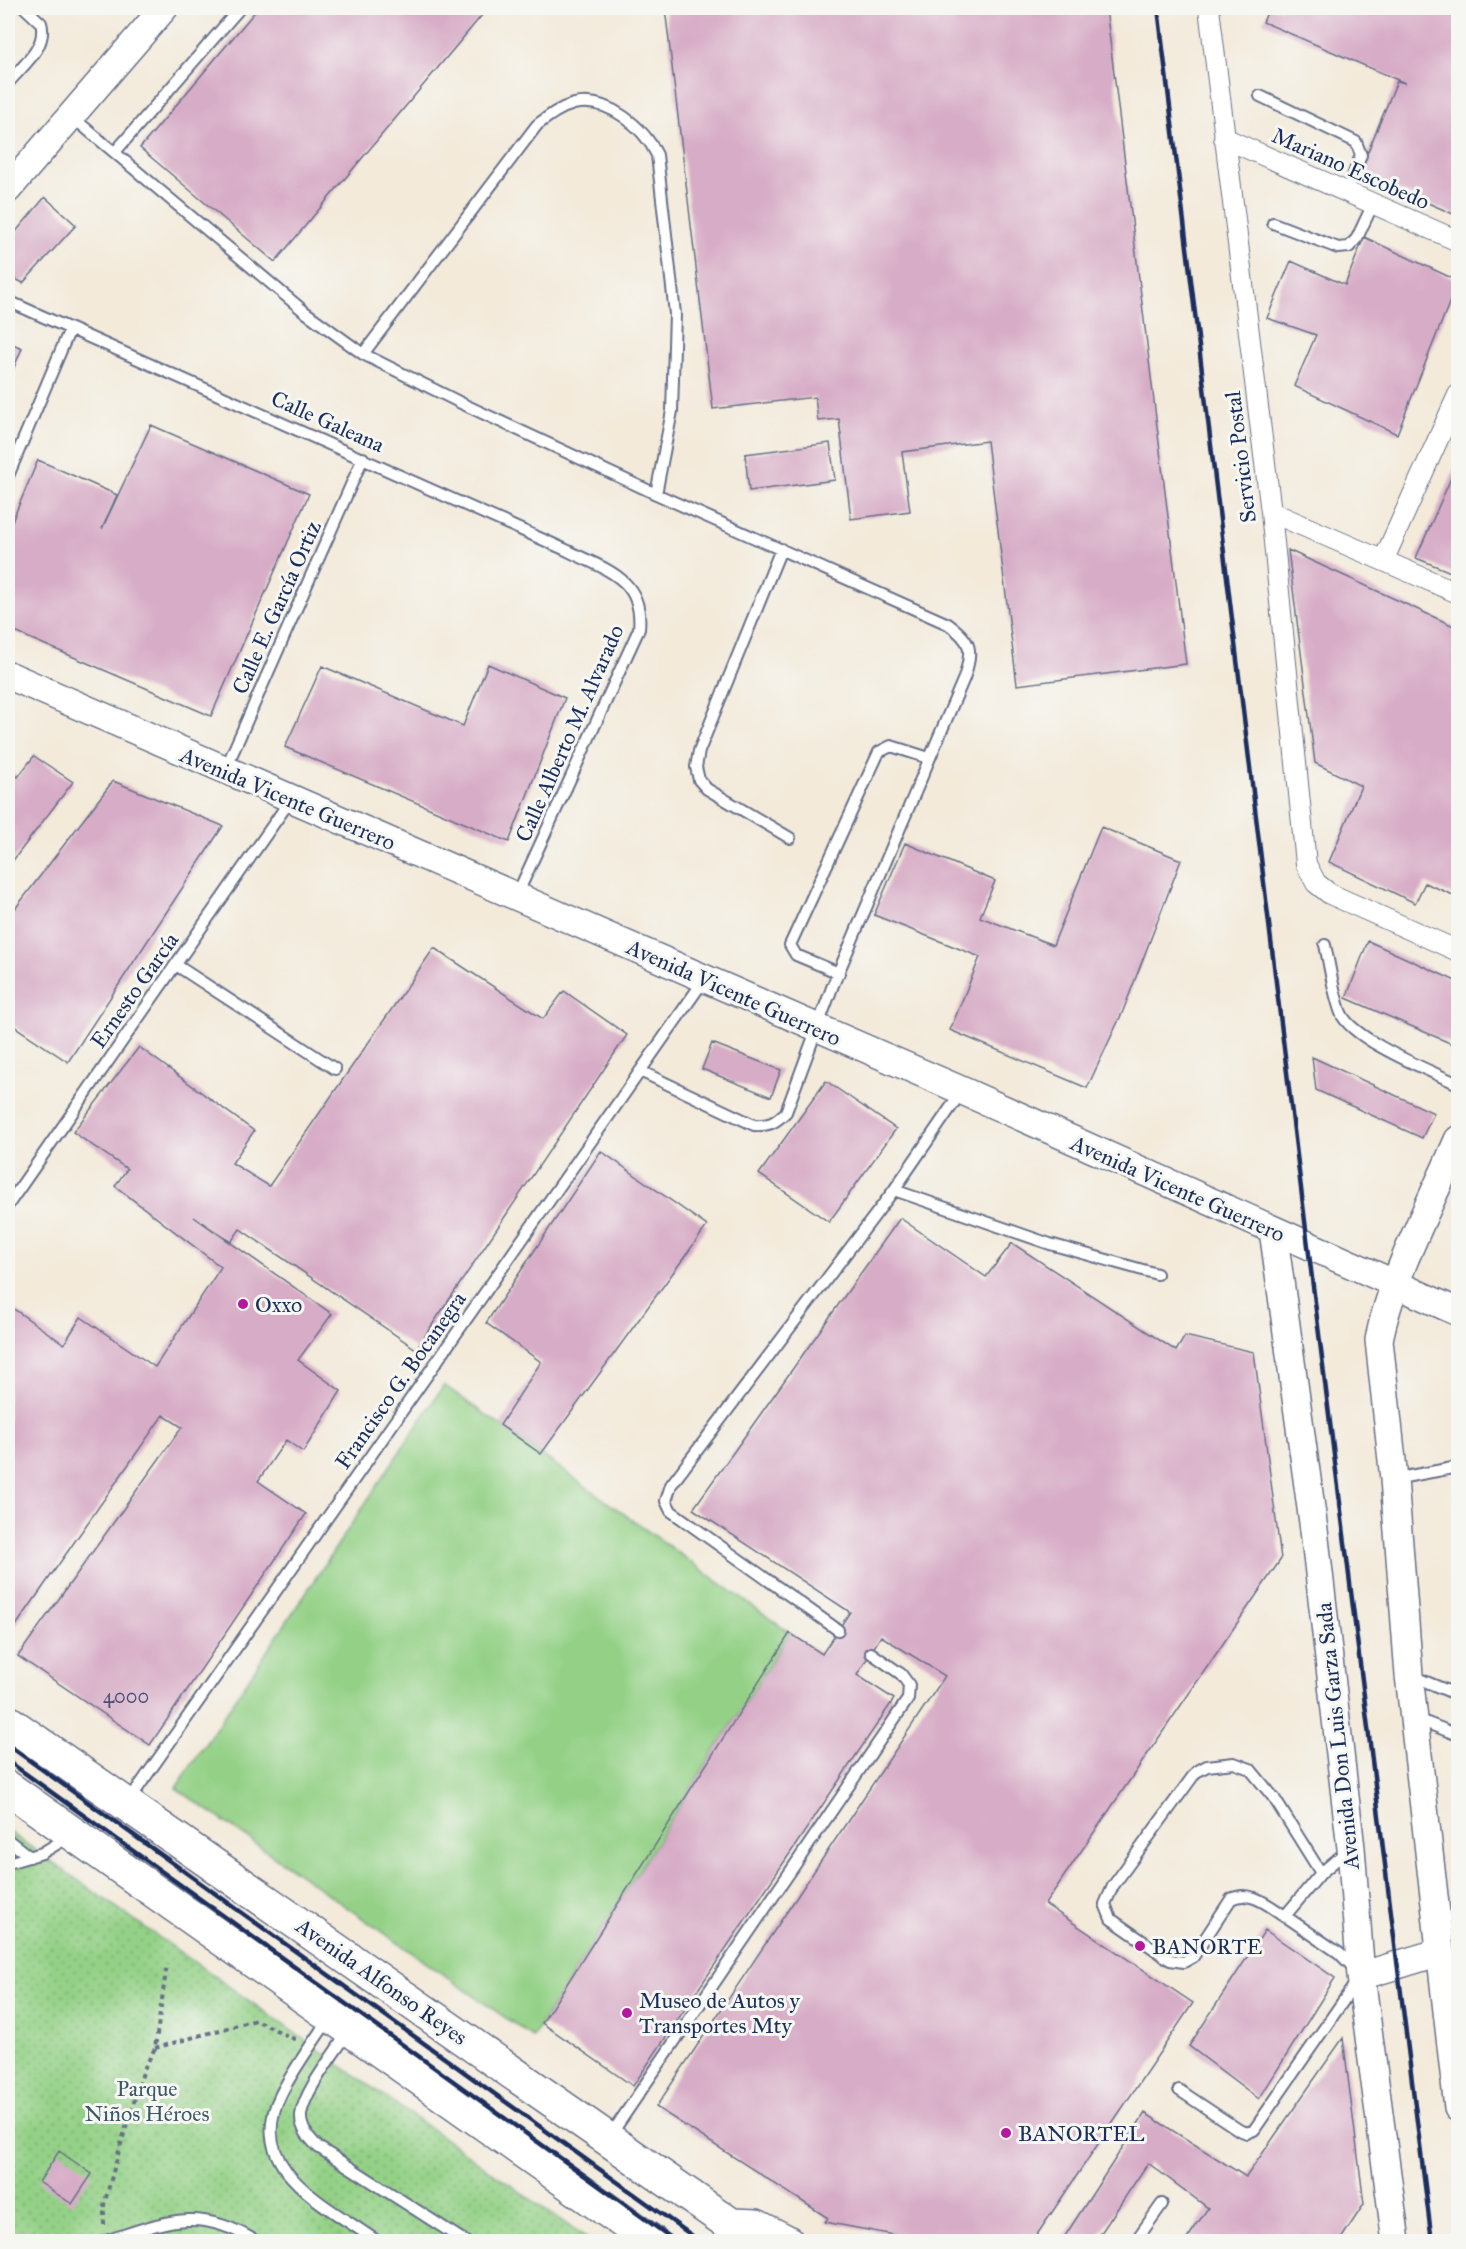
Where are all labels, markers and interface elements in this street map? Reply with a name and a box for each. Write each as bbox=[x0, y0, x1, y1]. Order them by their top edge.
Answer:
street label: Mariano Escobedo bbox=[1268, 122, 1434, 215]
street label: Calle Galeana bbox=[267, 385, 389, 459]
street label: Servicio Postal bbox=[1219, 389, 1262, 524]
street label: Calle E. García Ortiz bbox=[226, 516, 327, 698]
street label: Calle Alberto M. Alvarado bbox=[509, 620, 630, 846]
street label: Avenida Vicente Guerrero bbox=[175, 740, 400, 856]
street label: Ernesto García bbox=[85, 927, 185, 1053]
street label: Avenida Vicente Guerrero bbox=[622, 933, 845, 1052]
street label: Avenida Vicente Guerrero bbox=[1066, 1129, 1289, 1248]
street label: Francisco G. Bocanegra bbox=[329, 1286, 472, 1474]
place label: Oxxo bbox=[255, 1291, 302, 1318]
marker: Oxxo bbox=[236, 1297, 250, 1311]
street label: Avenida Don Luis Garza Sada bbox=[1310, 1600, 1365, 1872]
house number: 4000 bbox=[103, 1684, 149, 1708]
street label: Avenida Alfonso Reyes bbox=[290, 1912, 473, 2051]
place label: BANORTE bbox=[1152, 1933, 1263, 1960]
marker: BANORTE bbox=[1133, 1939, 1147, 1953]
place label: Museo de Autos y Transportes Mty bbox=[639, 1987, 800, 2039]
marker: Museo de Autos y Transportes Mty bbox=[620, 2006, 634, 2020]
park label: Parque Niños Héroes bbox=[84, 2075, 210, 2127]
place label: BANORTEL bbox=[1018, 2120, 1145, 2147]
marker: BANORTEL bbox=[999, 2126, 1013, 2140]

